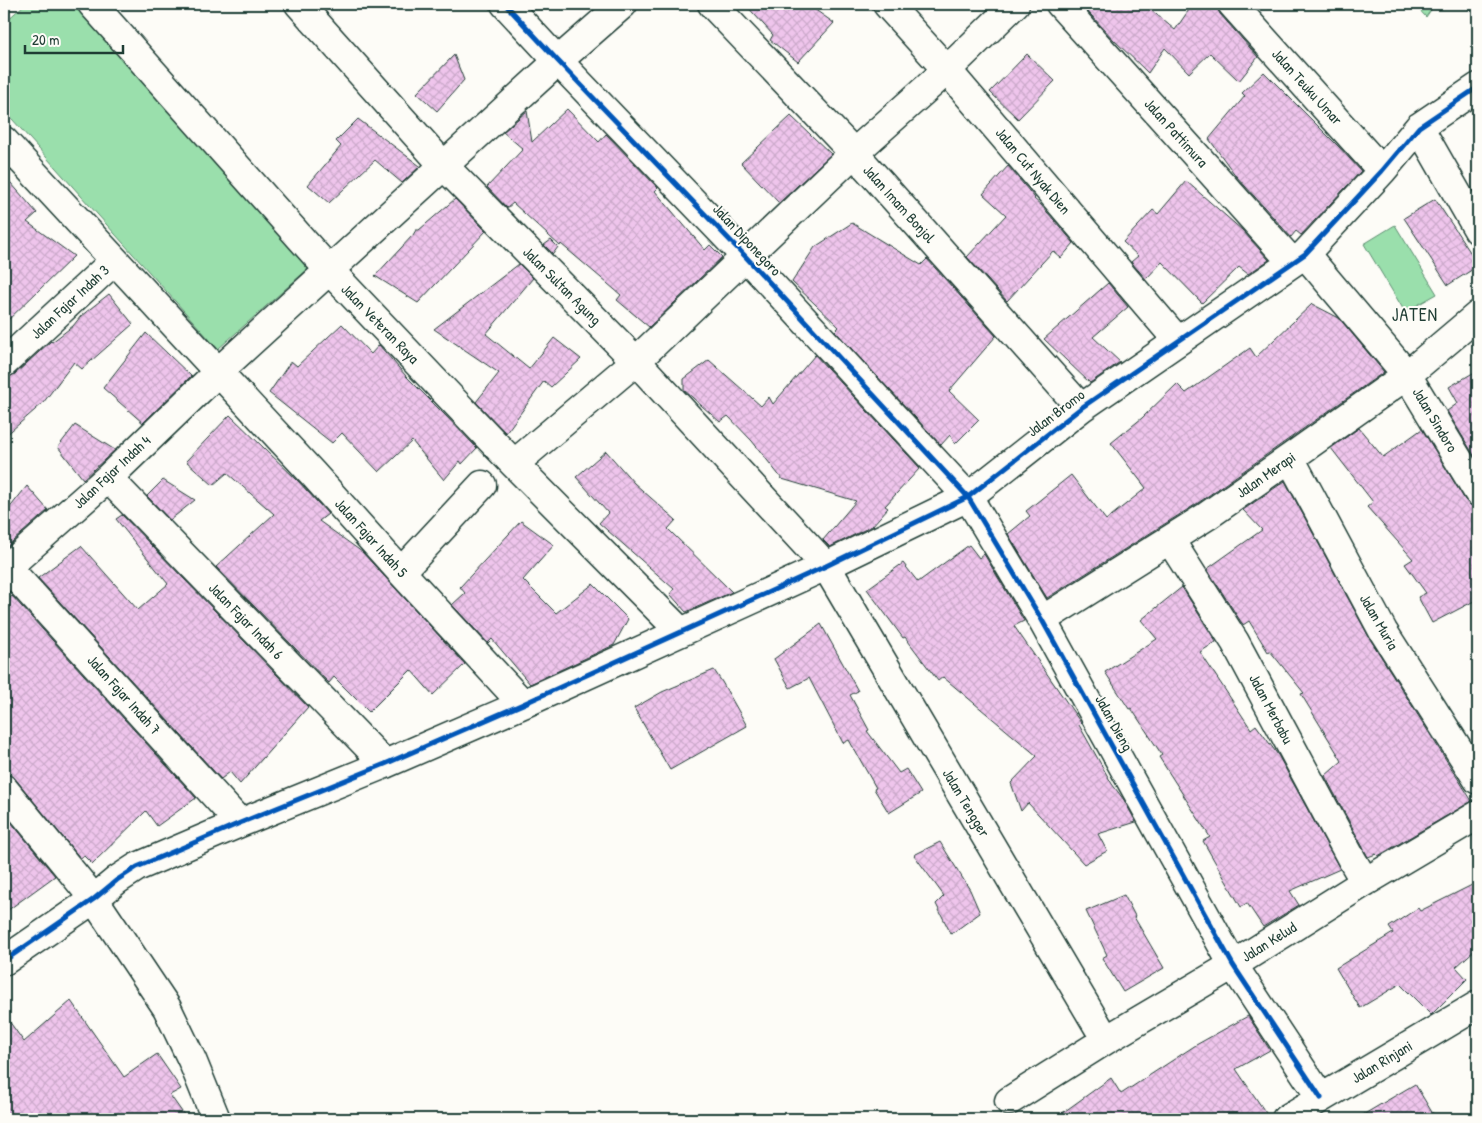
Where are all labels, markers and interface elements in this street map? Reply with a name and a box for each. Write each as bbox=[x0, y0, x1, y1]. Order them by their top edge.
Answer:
scale bar bbox=[25, 22, 122, 54]
text: 20 m bbox=[32, 29, 59, 50]
street label: Jalan Teuku Umar bbox=[1267, 44, 1348, 130]
street label: Jalan Pattimura bbox=[1140, 94, 1213, 172]
street label: Jalan Cut Nyak Dien bbox=[991, 123, 1076, 219]
street label: Jalan Imam Bonjol bbox=[859, 160, 940, 247]
street label: Jalan Diponegoro bbox=[708, 199, 786, 280]
street label: Jalan Sultan Agung bbox=[518, 242, 606, 330]
street label: Jalan Fajar Indah 3 bbox=[26, 260, 114, 343]
street label: Jalan Veteran Raya bbox=[337, 279, 424, 368]
district label: JATEN bbox=[1392, 302, 1438, 327]
street label: Jalan Sindoro bbox=[1408, 383, 1463, 456]
street label: Jalan Bromo bbox=[1023, 384, 1089, 441]
street label: Jalan Fajar Indah 4 bbox=[68, 430, 155, 513]
street label: Jalan Merapi bbox=[1232, 447, 1300, 503]
street label: Jalan Fajar Indah 5 bbox=[330, 494, 413, 582]
street label: Jalan Fajar Indah 6 bbox=[204, 578, 288, 664]
street label: Jalan Muria bbox=[1355, 590, 1404, 654]
street label: Jalan Fajar Indah 7 bbox=[83, 650, 166, 739]
street label: Jalan Merbabu bbox=[1244, 670, 1299, 747]
street label: Jalan Dieng bbox=[1090, 691, 1139, 755]
street label: Jalan Tengger bbox=[938, 765, 995, 841]
street label: Jalan Kelud bbox=[1237, 916, 1300, 967]
street label: Jalan Rinjani bbox=[1347, 1035, 1416, 1088]

